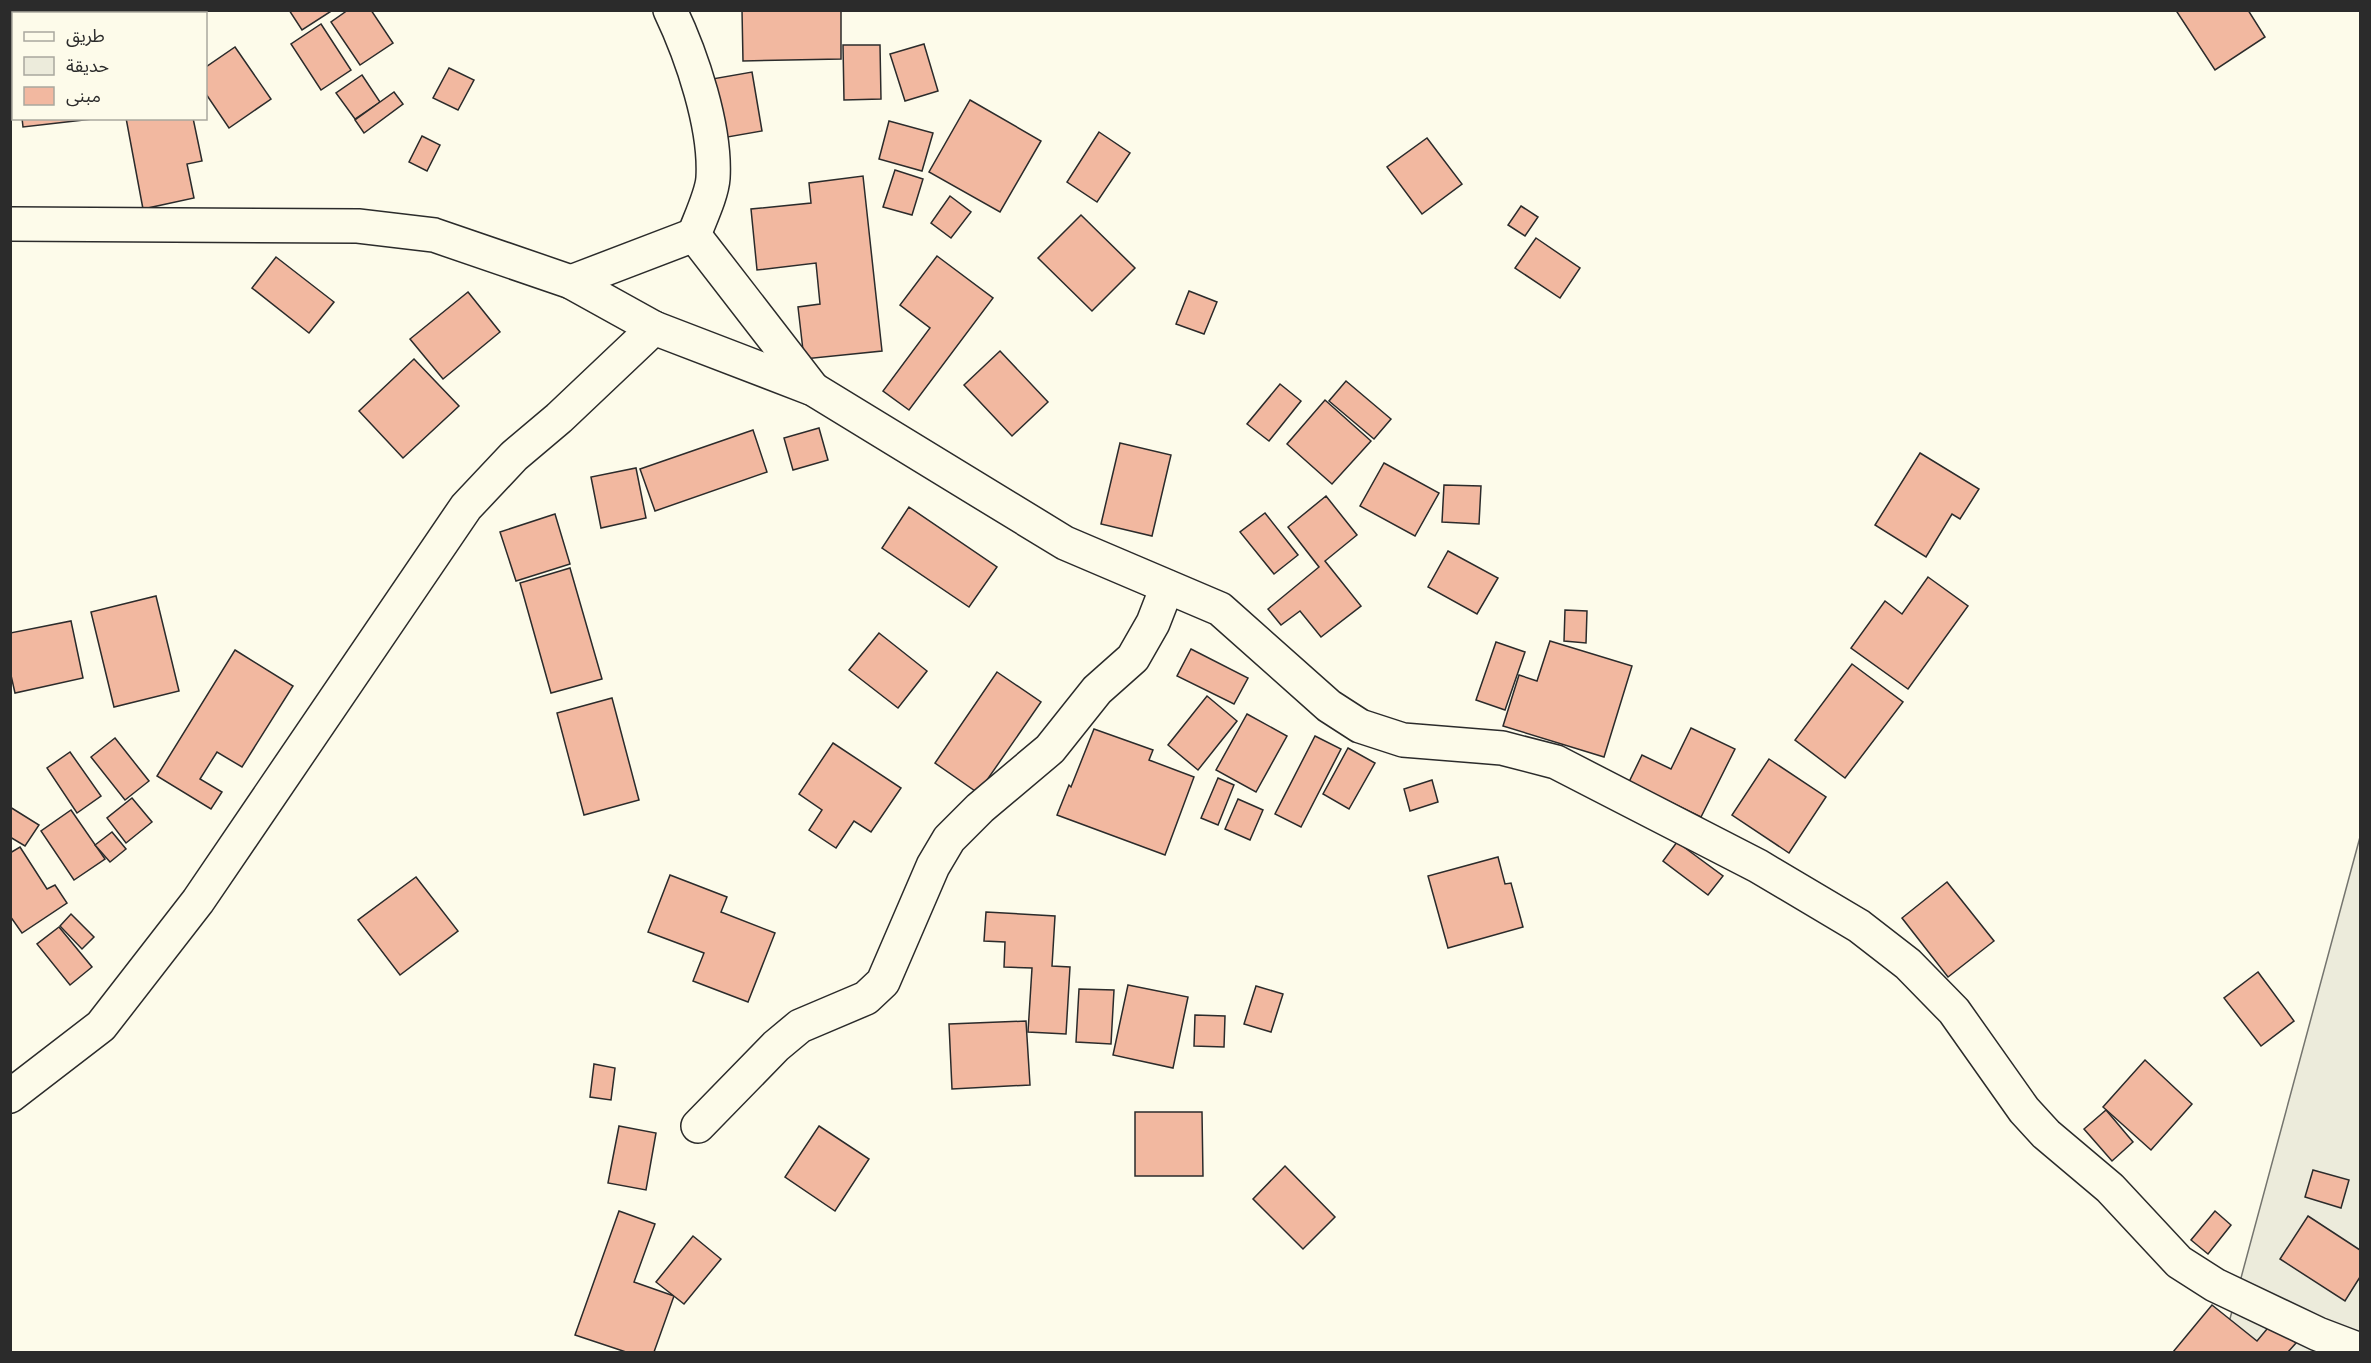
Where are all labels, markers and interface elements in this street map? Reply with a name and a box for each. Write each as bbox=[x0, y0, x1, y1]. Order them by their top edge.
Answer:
legend bbox=[12, 12, 207, 120]
text: طريق bbox=[66, 25, 105, 47]
text: حديقة bbox=[66, 55, 109, 77]
text: مبنى bbox=[66, 85, 101, 107]

